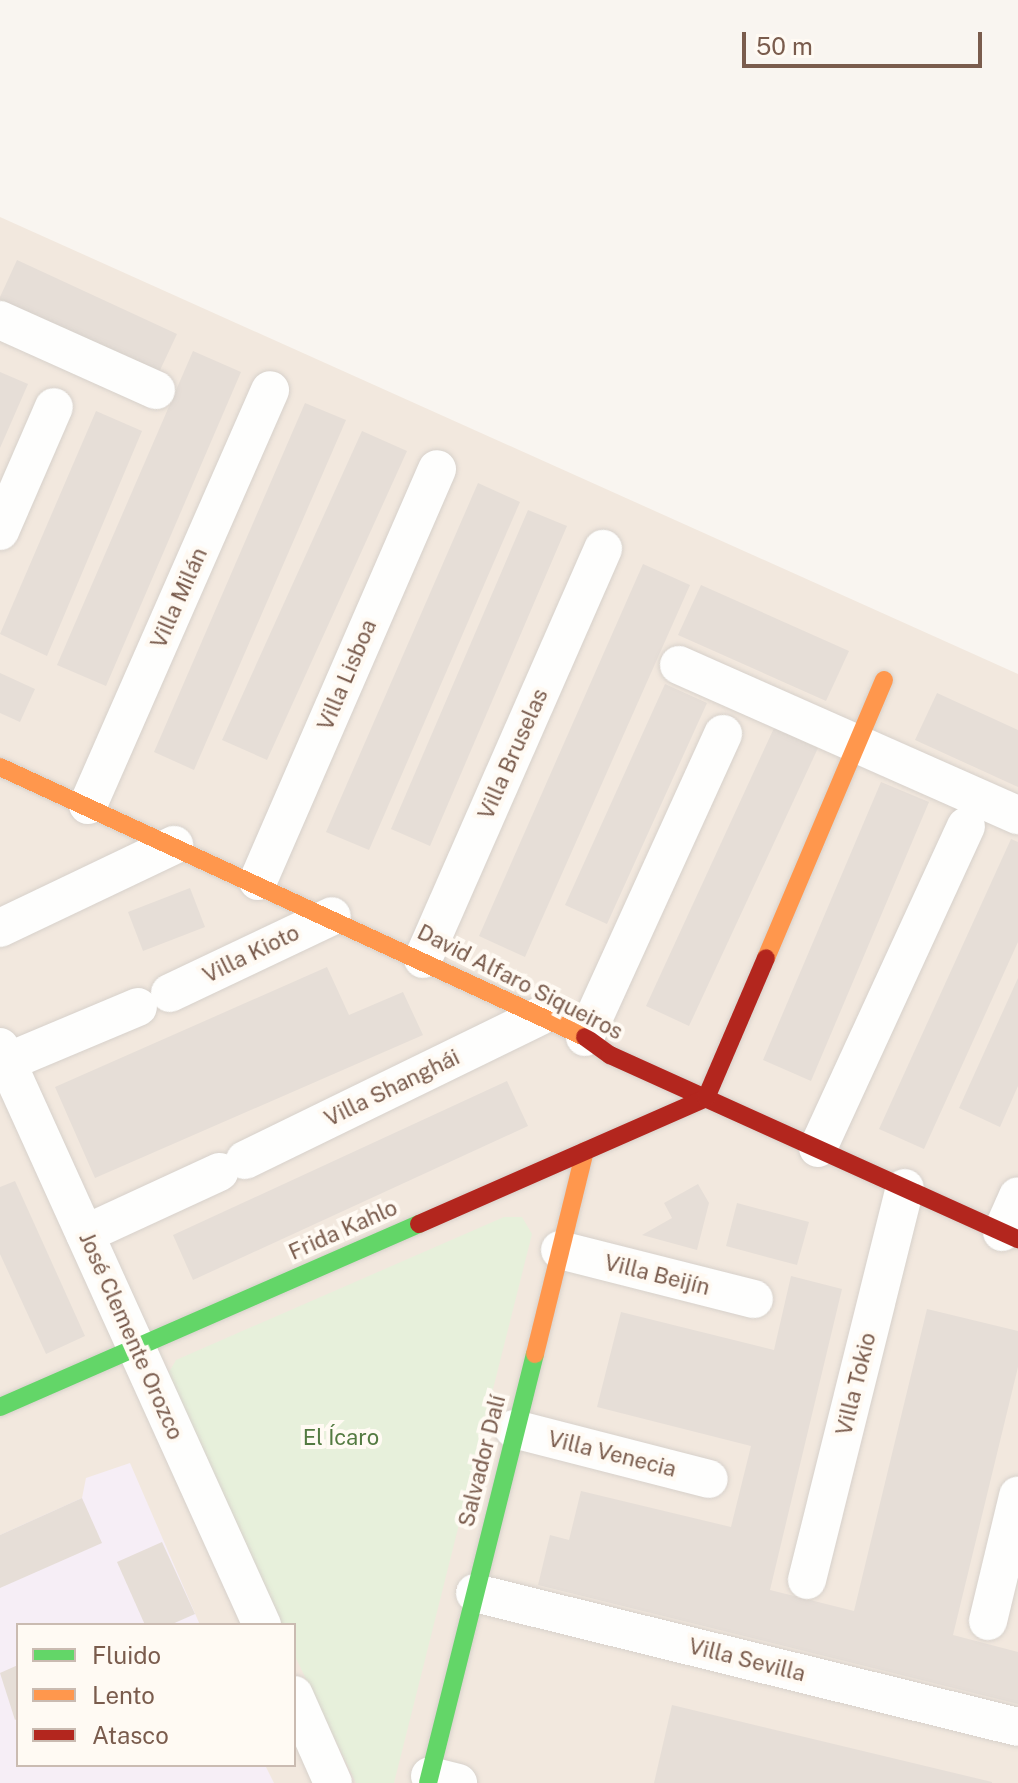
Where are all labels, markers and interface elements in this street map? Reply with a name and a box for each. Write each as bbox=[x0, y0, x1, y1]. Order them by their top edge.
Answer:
scale bar bbox=[746, 16, 986, 66]
text: 50 m bbox=[756, 32, 813, 60]
street label: Villa Milán bbox=[145, 544, 213, 652]
street label: Villa Lisboa bbox=[312, 616, 382, 734]
street label: Villa Bruselas bbox=[472, 685, 554, 823]
street label: Villa Kioto bbox=[199, 919, 303, 989]
street label: David Alfaro Siqueiros bbox=[413, 919, 627, 1045]
street label: Villa Shanghái bbox=[320, 1044, 464, 1132]
street label: Frida Kahlo bbox=[285, 1194, 401, 1266]
street label: José Clemente Orozco bbox=[73, 1228, 189, 1444]
street label: Villa Beijín bbox=[602, 1249, 712, 1301]
street label: Villa Tokio bbox=[830, 1330, 882, 1438]
street label: Salvador Dalí bbox=[453, 1392, 511, 1530]
park label: El Ícaro bbox=[303, 1425, 379, 1451]
street label: Villa Venecia bbox=[545, 1425, 679, 1483]
legend bbox=[16, 1623, 296, 1767]
street label: Villa Sevilla bbox=[686, 1633, 808, 1687]
text: Fluido bbox=[92, 1641, 161, 1669]
text: Lento bbox=[92, 1681, 155, 1709]
text: Atasco bbox=[92, 1721, 169, 1749]

